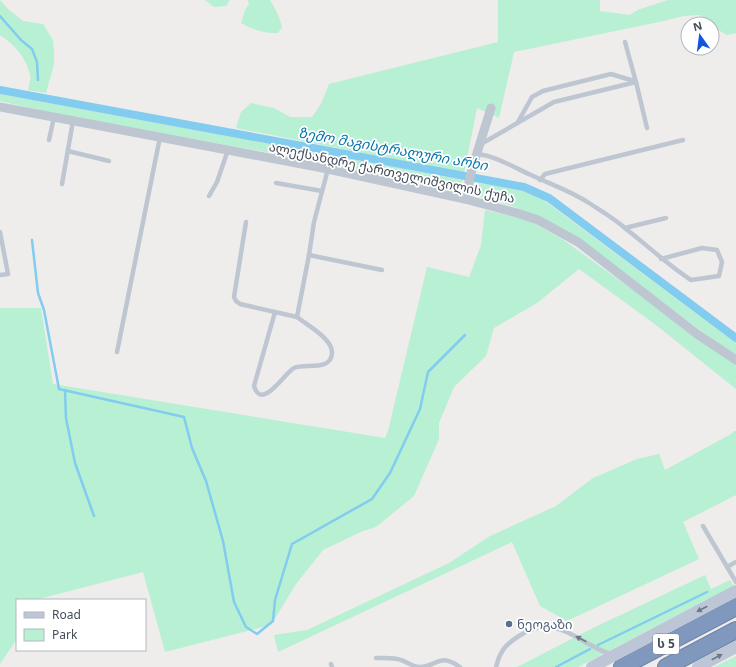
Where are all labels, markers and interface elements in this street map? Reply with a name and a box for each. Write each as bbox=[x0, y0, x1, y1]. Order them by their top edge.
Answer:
north arrow bbox=[680, 16, 720, 56]
text: N bbox=[691, 17, 704, 34]
water label: ზემო მაგისტრალური არხი bbox=[297, 122, 490, 175]
street label: ალექსანდრე ქართველიშვილის ქუჩა bbox=[267, 137, 517, 207]
legend bbox=[16, 599, 146, 651]
text: Road bbox=[52, 606, 81, 623]
one-way arrow bbox=[696, 606, 707, 612]
place label: ნეოგაზი bbox=[517, 615, 573, 633]
marker: ნეოგაზი bbox=[504, 619, 514, 629]
text: Park bbox=[52, 626, 78, 643]
road number: ს 5 bbox=[653, 634, 679, 654]
one-way arrow bbox=[575, 636, 587, 643]
one-way arrow bbox=[711, 654, 723, 660]

